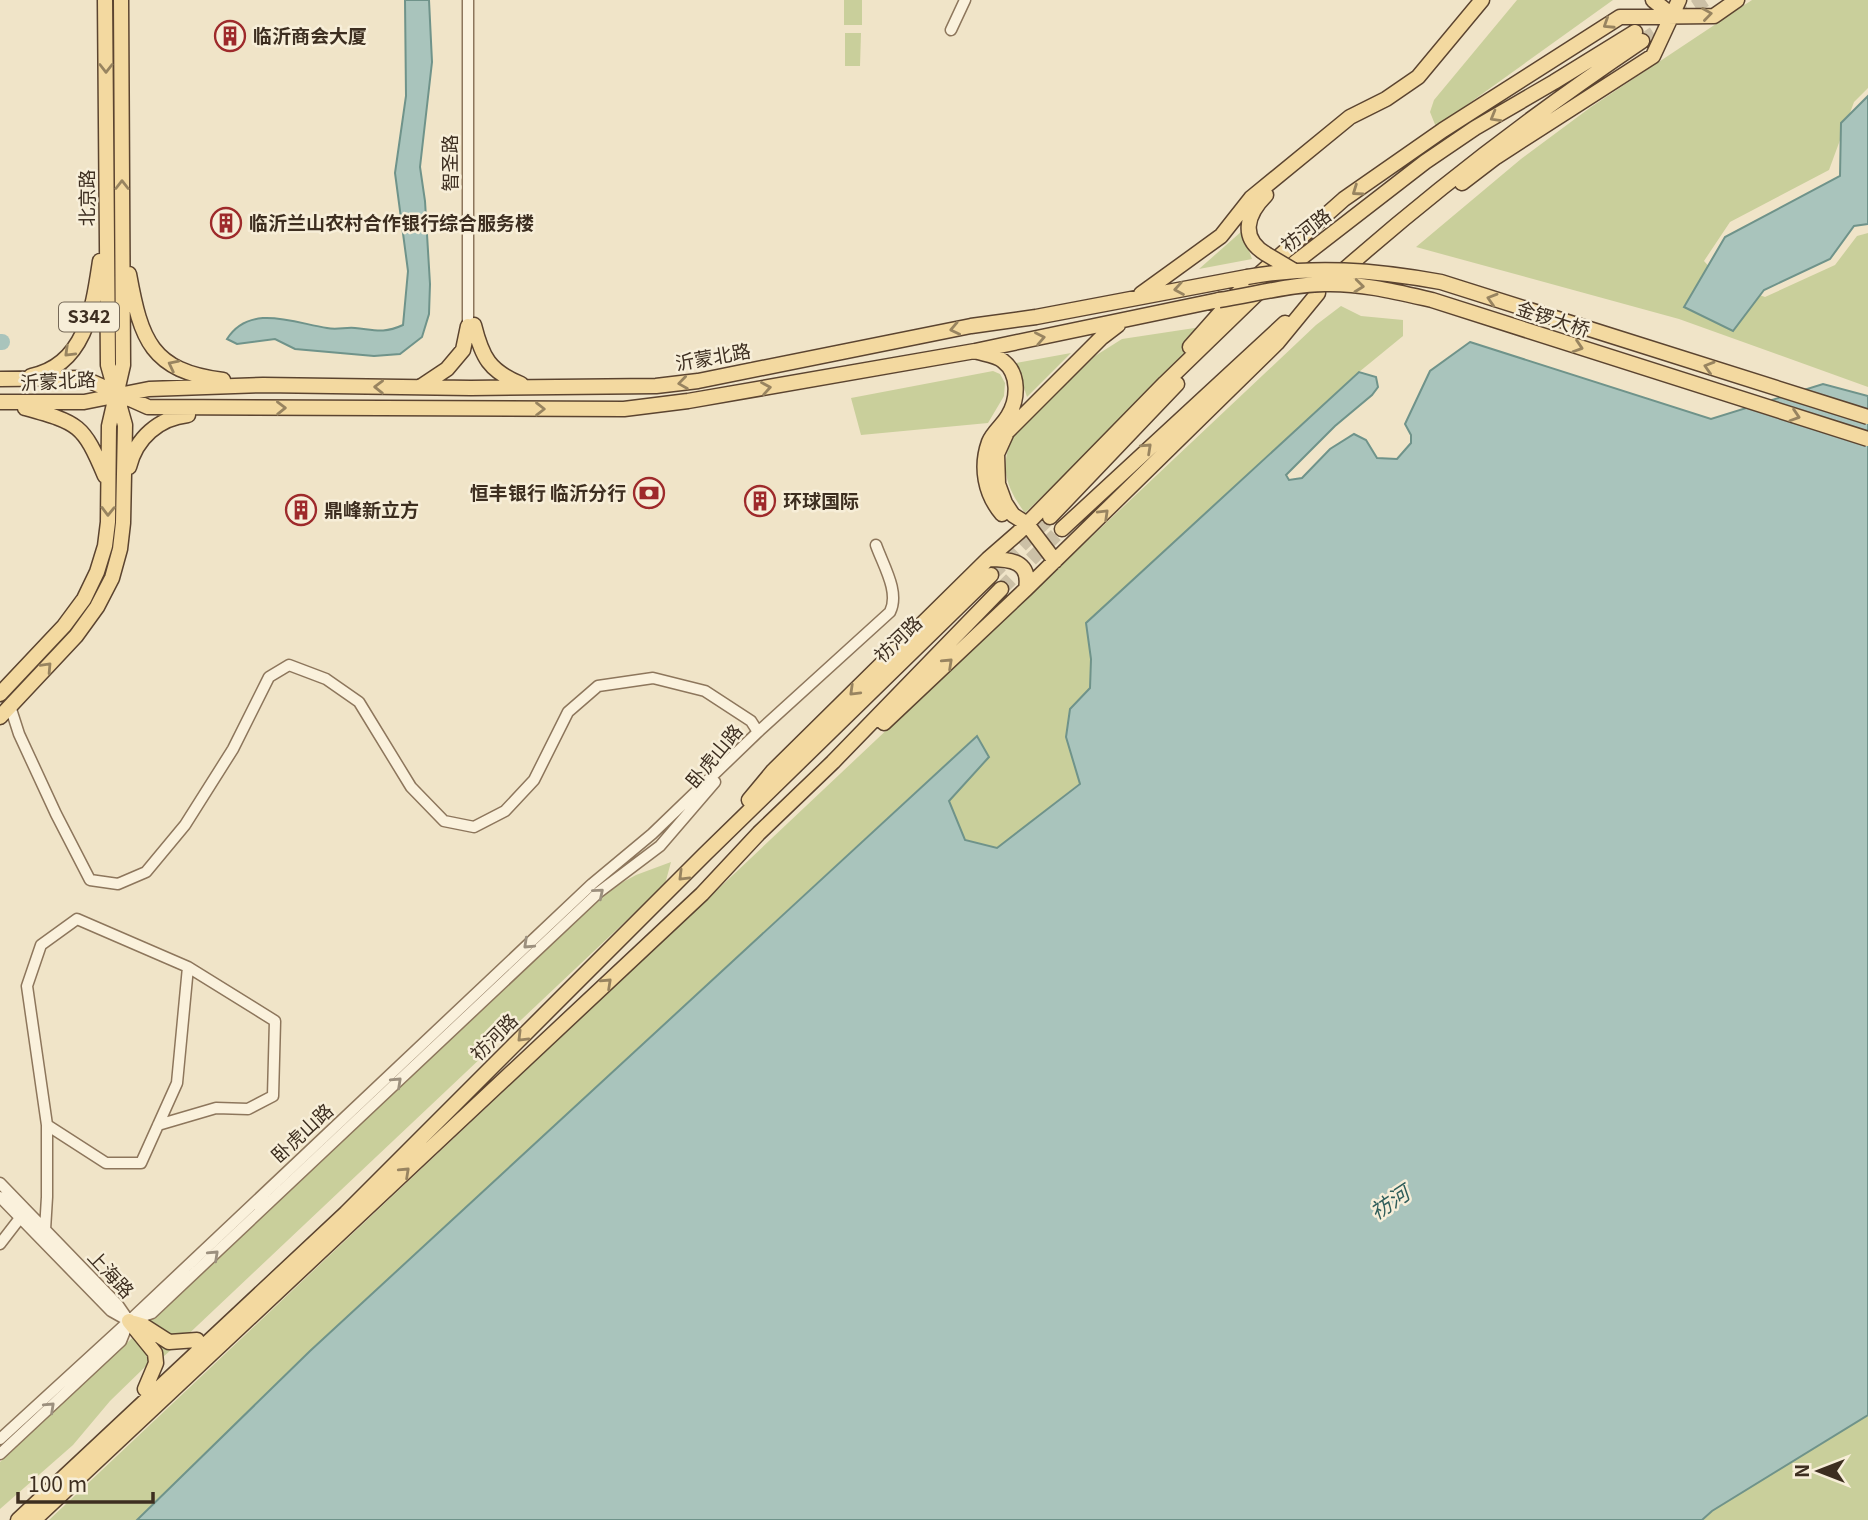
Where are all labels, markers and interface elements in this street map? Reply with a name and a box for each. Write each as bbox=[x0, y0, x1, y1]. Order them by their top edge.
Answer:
one-way arrow bbox=[1702, 7, 1713, 22]
one-way arrow bbox=[1602, 16, 1615, 29]
building icon: 临沂商会大厦 bbox=[213, 19, 247, 53]
place label: 临沂商会大厦 bbox=[253, 21, 367, 48]
one-way arrow bbox=[98, 63, 114, 74]
one-way arrow bbox=[1490, 109, 1503, 122]
street label: 智圣路 bbox=[435, 134, 462, 192]
street label: 北京路 bbox=[72, 169, 99, 227]
one-way arrow bbox=[114, 179, 130, 190]
one-way arrow bbox=[1352, 183, 1365, 195]
street label: 祊河路 bbox=[1274, 201, 1336, 257]
building icon: 临沂兰山农村合作银行综合服务楼 bbox=[209, 206, 243, 240]
place label: 临沂兰山农村合作银行综合服务楼 bbox=[249, 208, 534, 235]
one-way arrow bbox=[1354, 278, 1365, 293]
one-way arrow bbox=[1173, 281, 1185, 296]
one-way arrow bbox=[1487, 292, 1499, 307]
street label: 金锣大桥 bbox=[1513, 293, 1594, 342]
road number: S342 bbox=[59, 302, 119, 332]
one-way arrow bbox=[949, 320, 961, 335]
one-way arrow bbox=[1034, 332, 1046, 347]
street label: 沂蒙北路 bbox=[673, 336, 753, 375]
one-way arrow bbox=[1571, 339, 1583, 353]
one-way arrow bbox=[64, 344, 77, 357]
one-way arrow bbox=[168, 359, 180, 373]
one-way arrow bbox=[1704, 361, 1716, 375]
street label: 沂蒙北路 bbox=[19, 364, 97, 395]
one-way arrow bbox=[677, 375, 689, 390]
one-way arrow bbox=[373, 379, 383, 395]
one-way arrow bbox=[760, 381, 772, 396]
one-way arrow bbox=[276, 400, 287, 416]
one-way arrow bbox=[535, 401, 546, 417]
one-way arrow bbox=[1788, 408, 1800, 422]
one-way arrow bbox=[1139, 444, 1152, 457]
bank icon: 恒丰银行 临沂分行 bbox=[632, 476, 666, 510]
place label: 恒丰银行 临沂分行 bbox=[470, 478, 626, 505]
building icon: 环球国际 bbox=[743, 484, 777, 518]
place label: 环球国际 bbox=[783, 486, 859, 513]
building icon: 鼎峰新立方 bbox=[284, 493, 318, 527]
place label: 鼎峰新立方 bbox=[324, 495, 419, 522]
one-way arrow bbox=[100, 506, 115, 517]
one-way arrow bbox=[1096, 509, 1109, 522]
street label: 祊河路 bbox=[867, 608, 927, 667]
one-way arrow bbox=[940, 658, 953, 671]
one-way arrow bbox=[39, 662, 51, 675]
one-way arrow bbox=[850, 682, 863, 695]
street label: 卧虎山路 bbox=[678, 717, 748, 793]
one-way arrow bbox=[679, 868, 691, 880]
one-way arrow bbox=[591, 889, 604, 901]
one-way arrow bbox=[523, 936, 536, 948]
one-way arrow bbox=[599, 978, 612, 991]
street label: 祊河路 bbox=[463, 1006, 523, 1066]
one-way arrow bbox=[517, 1028, 530, 1041]
one-way arrow bbox=[389, 1078, 402, 1090]
street label: 卧虎山路 bbox=[264, 1096, 338, 1168]
one-way arrow bbox=[397, 1167, 410, 1180]
water label: 祊河 bbox=[1363, 1175, 1418, 1225]
street label: 上海路 bbox=[83, 1243, 141, 1303]
one-way arrow bbox=[206, 1250, 219, 1263]
one-way arrow bbox=[42, 1403, 55, 1416]
north arrow bbox=[1784, 1436, 1854, 1506]
scale bar bbox=[18, 1460, 152, 1504]
text: N bbox=[1787, 1464, 1814, 1478]
text: 100 m bbox=[28, 1468, 87, 1498]

